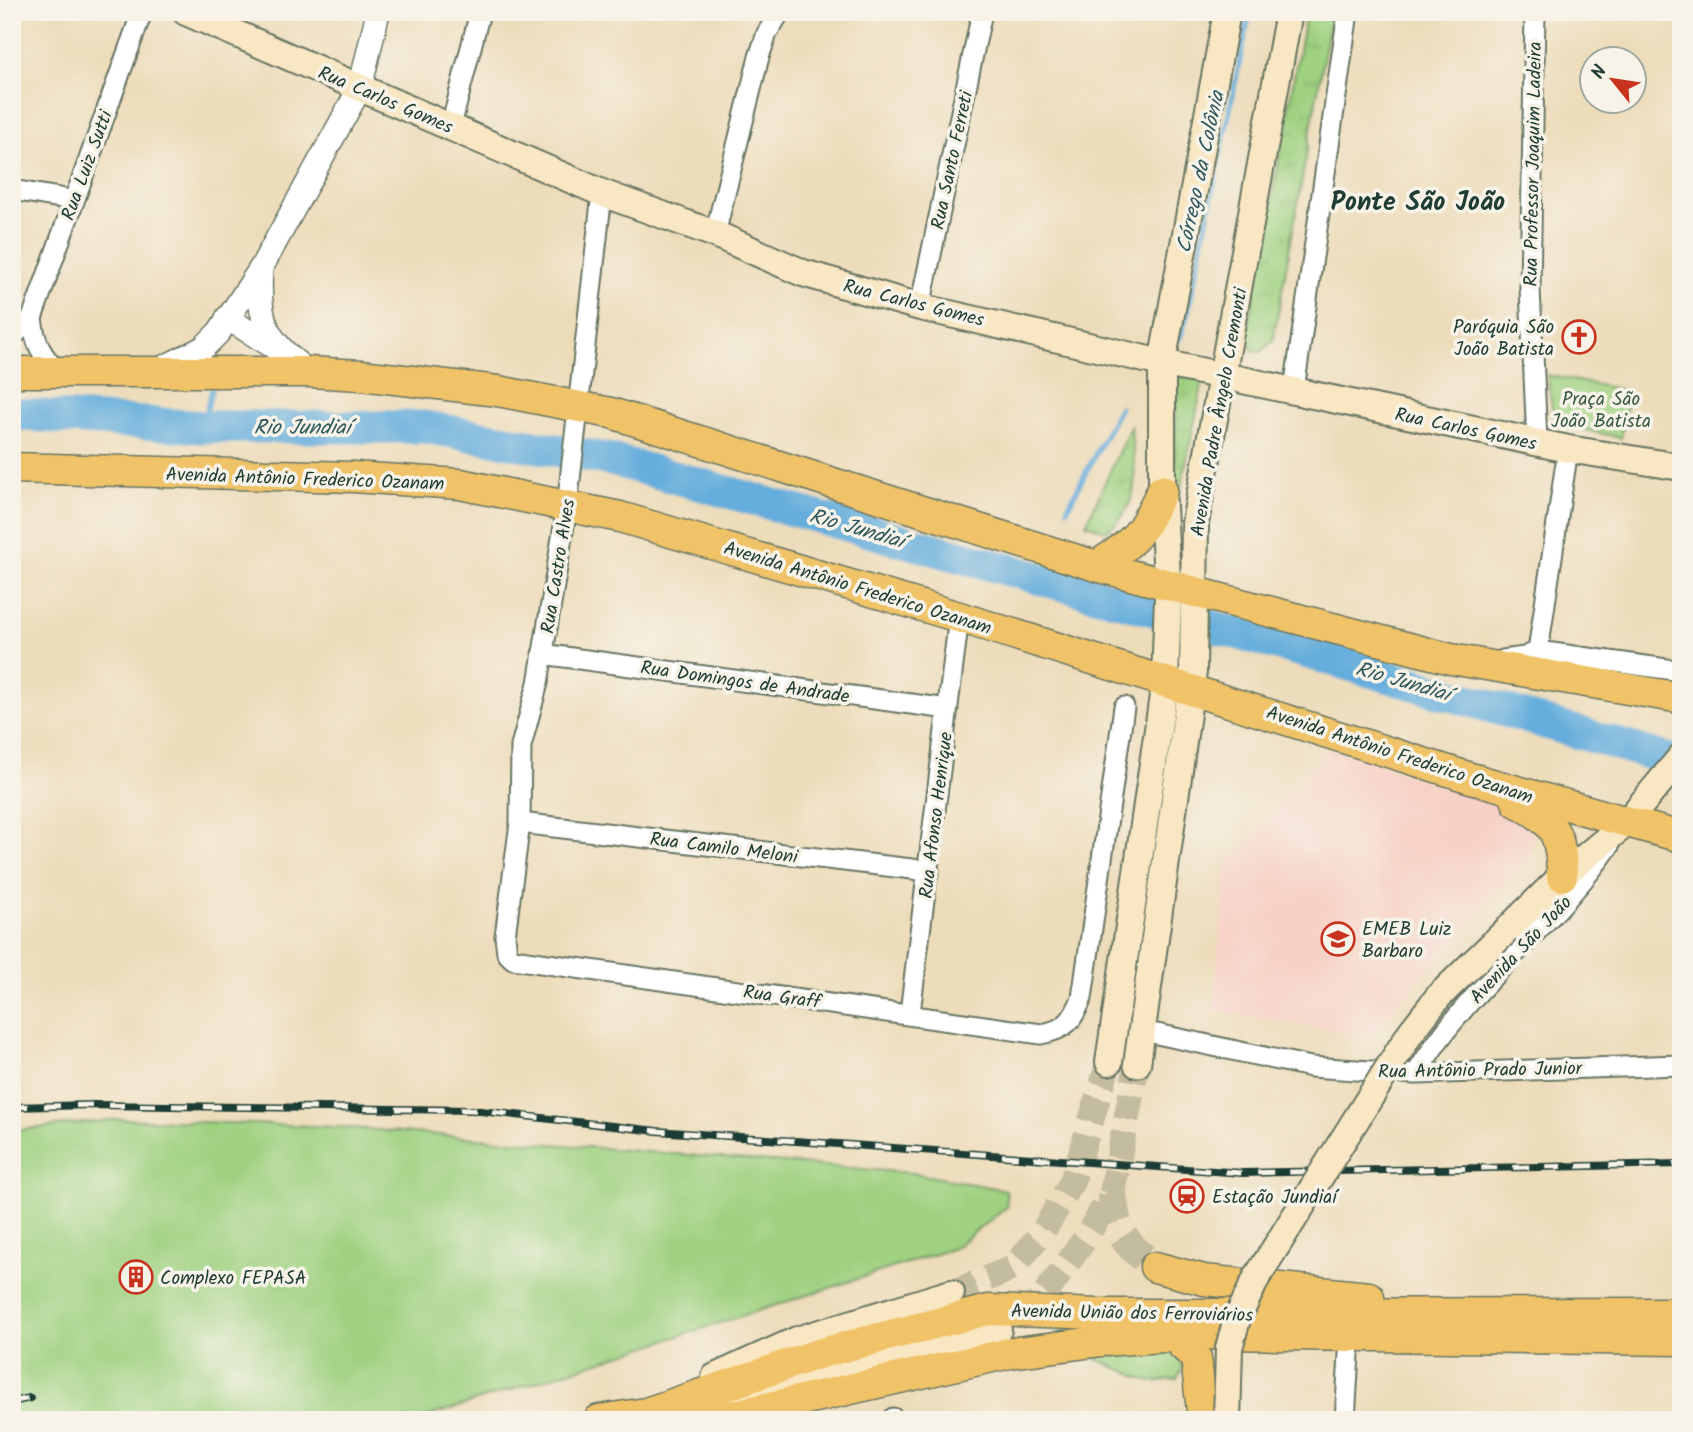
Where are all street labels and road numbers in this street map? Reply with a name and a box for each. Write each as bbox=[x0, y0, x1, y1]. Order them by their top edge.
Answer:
street label: Rua Professor Joaquim Ladeira bbox=[1517, 41, 1551, 287]
street label: Rua Carlos Gomes bbox=[313, 59, 457, 143]
street label: Rua Santo Ferreti bbox=[924, 87, 983, 232]
street label: Rua Luiz Sutti bbox=[54, 105, 122, 225]
street label: Rua Carlos Gomes bbox=[840, 272, 987, 336]
street label: Avenida Padre Ângelo Cremonti bbox=[1183, 284, 1257, 539]
street label: Rua Carlos Gomes bbox=[1392, 400, 1539, 460]
street label: Avenida Antônio Frederico Ozanam bbox=[165, 460, 445, 500]
street label: Rua Castro Alves bbox=[534, 497, 584, 636]
street label: Avenida Antônio Frederico Ozanam bbox=[720, 534, 995, 644]
street label: Rua Domingos de Andrade bbox=[638, 653, 852, 713]
street label: Avenida Antônio Frederico Ozanam bbox=[1262, 699, 1537, 813]
street label: Rua Afonso Henrique bbox=[912, 730, 962, 900]
street label: Rua Camilo Meloni bbox=[648, 825, 801, 873]
street label: Avenida São João bbox=[1463, 889, 1580, 1011]
street label: Rua Graff bbox=[741, 978, 824, 1019]
street label: Rua Antônio Prado Junior bbox=[1378, 1054, 1584, 1088]
street label: Avenida União dos Ferroviários bbox=[1010, 1297, 1253, 1331]

